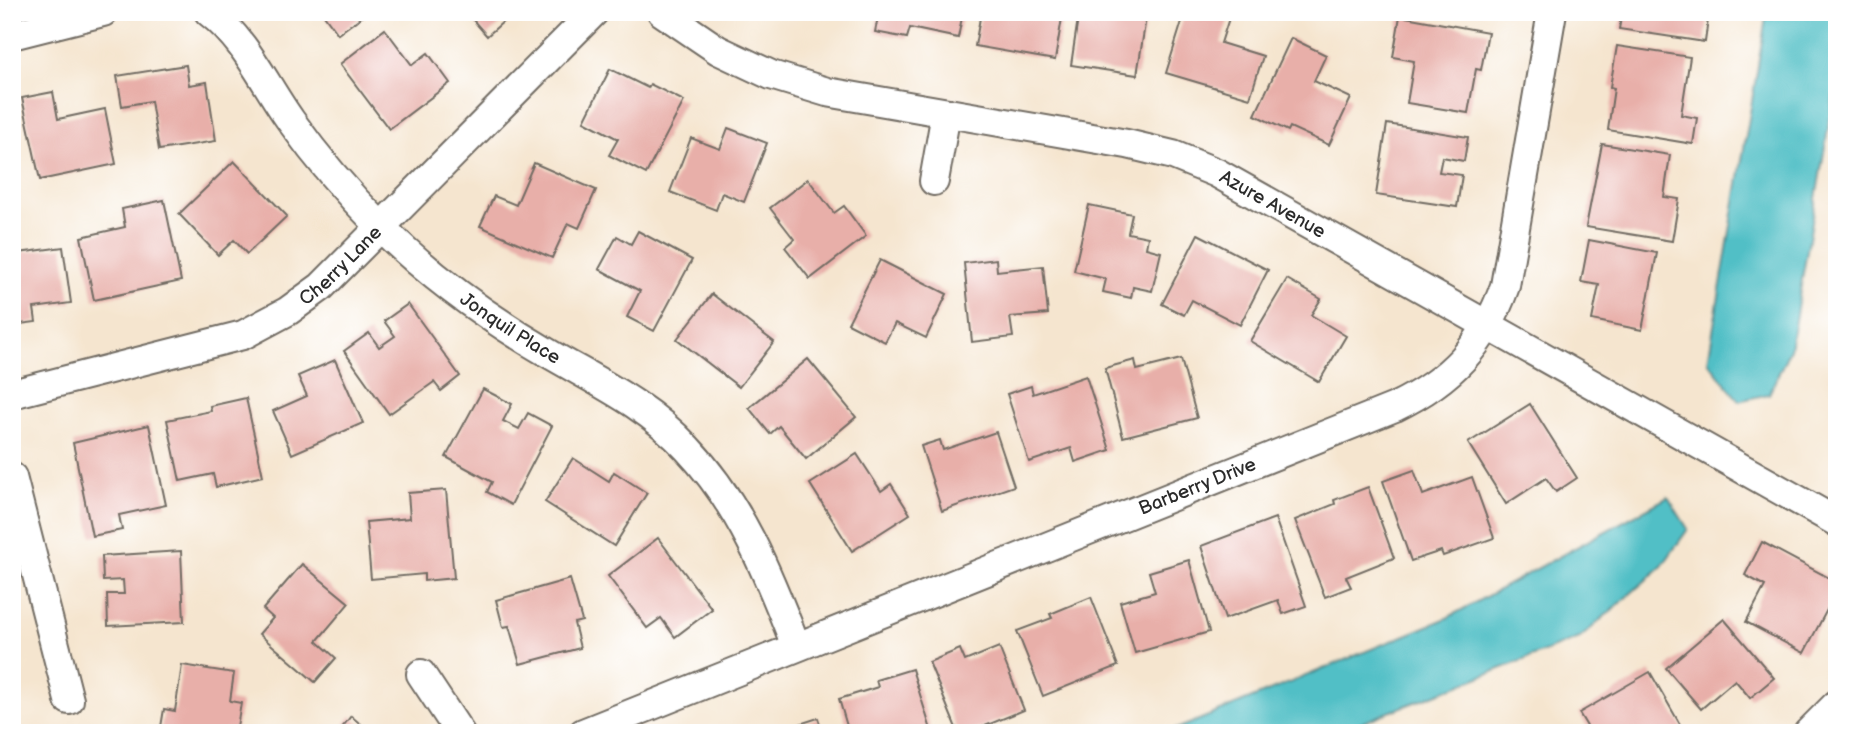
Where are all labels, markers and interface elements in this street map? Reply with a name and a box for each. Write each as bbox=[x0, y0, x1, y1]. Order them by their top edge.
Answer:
street label: Azure Avenue bbox=[1216, 165, 1330, 243]
street label: Cherry Lane bbox=[295, 221, 387, 310]
street label: Jonquil Place bbox=[455, 288, 565, 369]
street label: Barberry Drive bbox=[1135, 452, 1259, 520]

